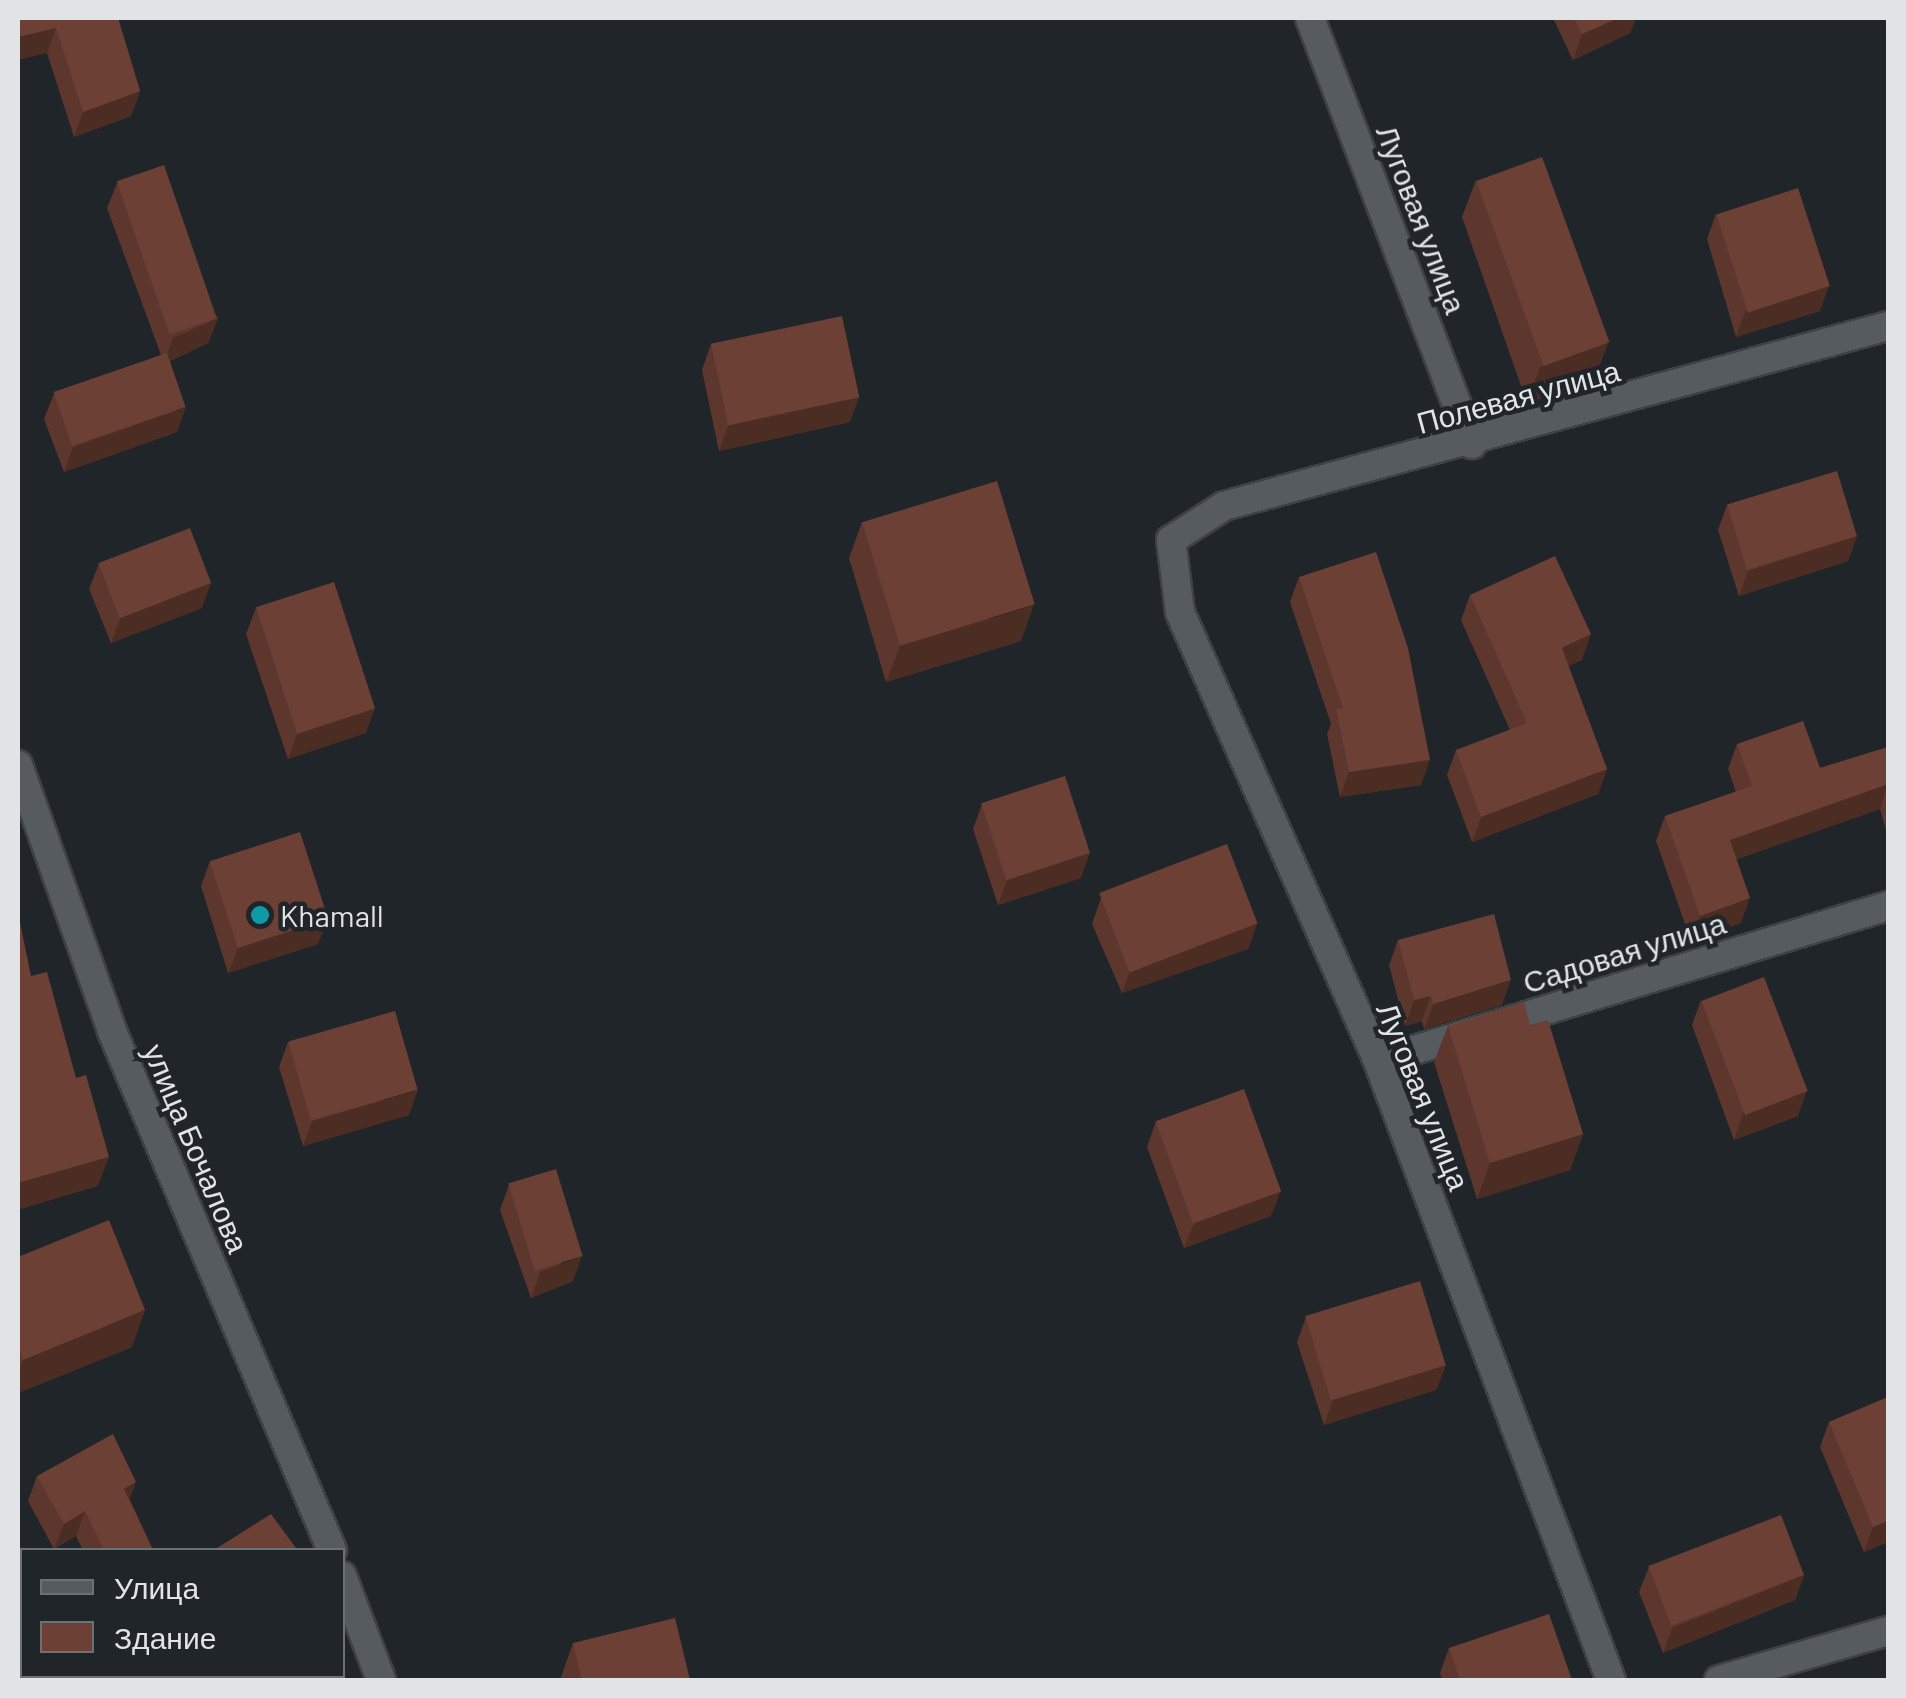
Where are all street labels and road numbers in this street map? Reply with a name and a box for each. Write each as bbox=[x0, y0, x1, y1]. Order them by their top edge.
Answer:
street label: Луговая улица bbox=[1370, 120, 1474, 318]
street label: Полевая улица bbox=[1413, 352, 1623, 440]
street label: Садовая улица bbox=[1518, 904, 1730, 1000]
street label: Луговая улица bbox=[1370, 997, 1478, 1195]
street label: улица Бочалова bbox=[137, 1038, 257, 1258]

